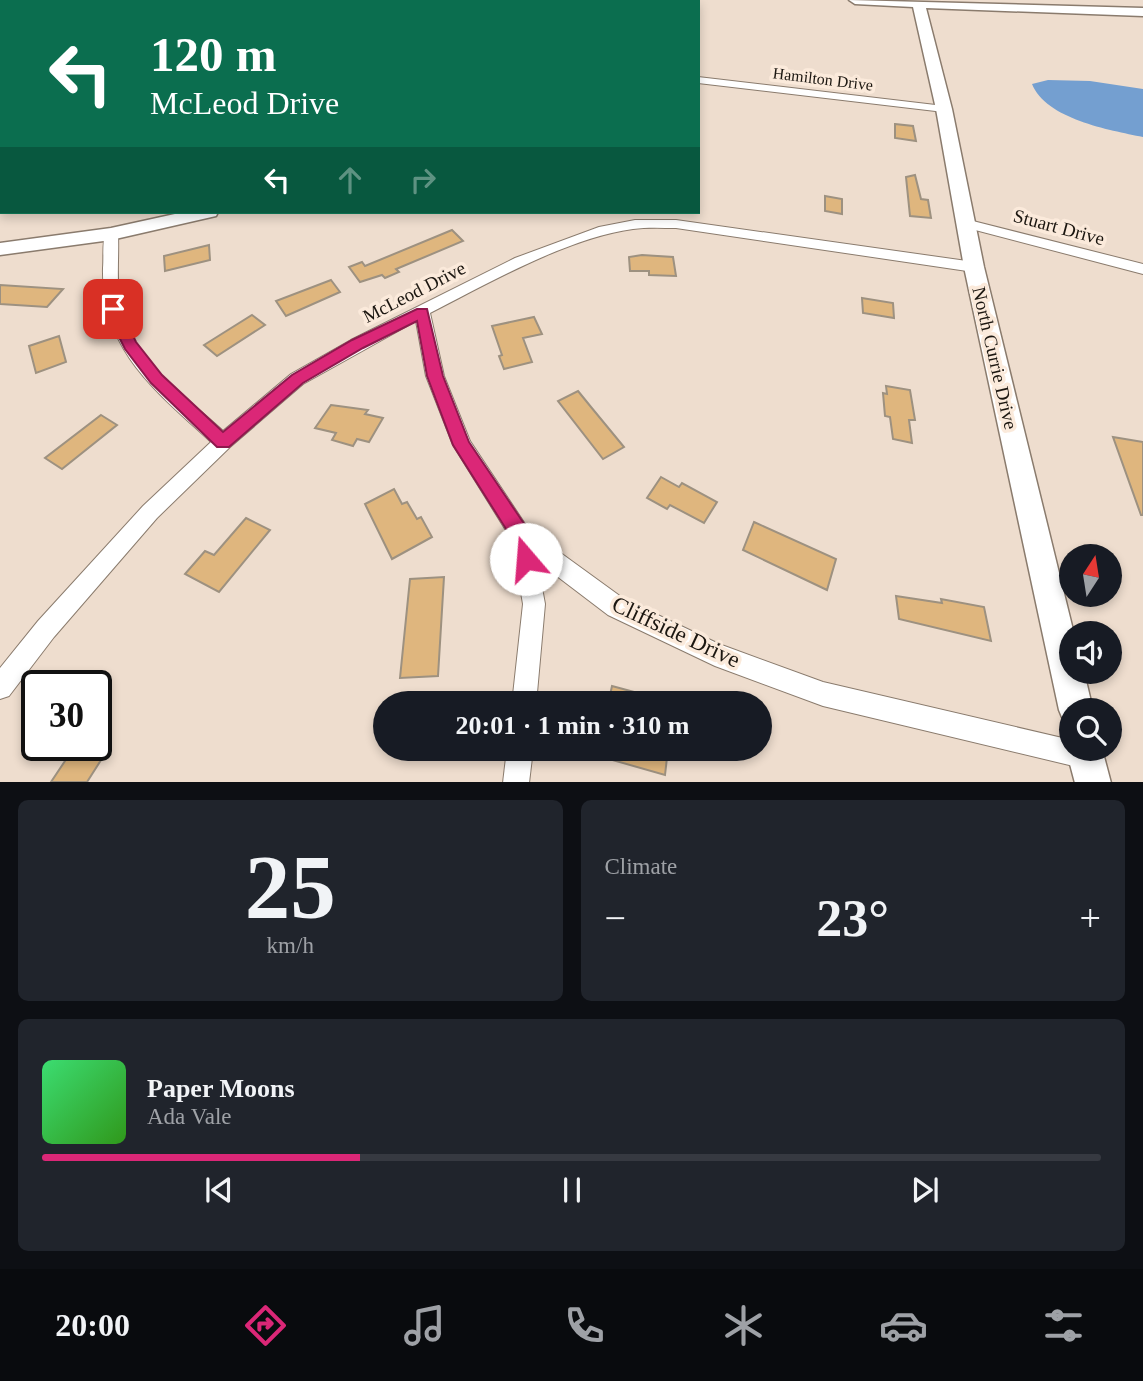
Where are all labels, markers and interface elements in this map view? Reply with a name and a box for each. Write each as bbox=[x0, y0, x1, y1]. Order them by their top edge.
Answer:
text: 120 m bbox=[150, 27, 277, 82]
icon: left bbox=[35, 28, 126, 119]
street label: Hamilton Drive bbox=[772, 64, 874, 94]
text: McLeod Drive bbox=[150, 85, 339, 121]
icon: left bbox=[258, 161, 296, 199]
icon: ahead bbox=[331, 161, 369, 199]
icon: right bbox=[404, 161, 442, 199]
street label: Stuart Drive bbox=[1011, 205, 1107, 249]
street label: McLeod Drive bbox=[359, 257, 469, 327]
pin bbox=[83, 279, 143, 339]
street label: North Currie Drive bbox=[968, 285, 1022, 431]
icon: arrive bbox=[94, 290, 132, 328]
position arrow bbox=[489, 522, 563, 596]
north arrow bbox=[1059, 544, 1122, 607]
map controls bbox=[1059, 544, 1122, 761]
street label: Cliffside Drive bbox=[608, 591, 744, 673]
button: sound bbox=[1059, 621, 1122, 684]
speed limit sign: 30 bbox=[21, 670, 112, 761]
button: search bbox=[1059, 698, 1122, 761]
text: 20:01 · 1 min · 310 m bbox=[456, 711, 690, 740]
text: 25 bbox=[245, 837, 336, 938]
text: Climate bbox=[605, 854, 677, 879]
text: 23° bbox=[816, 890, 889, 947]
text: − bbox=[605, 897, 626, 939]
text: + bbox=[1080, 897, 1101, 939]
text: km/h bbox=[267, 933, 314, 958]
text: Paper Moons bbox=[147, 1074, 295, 1103]
text: Ada Vale bbox=[147, 1104, 232, 1129]
icon: previous bbox=[200, 1171, 238, 1209]
icon: pause bbox=[553, 1171, 591, 1209]
icon: next bbox=[906, 1171, 944, 1209]
icon: directions bbox=[241, 1301, 290, 1350]
icon: music bbox=[400, 1301, 449, 1350]
icon: phone bbox=[560, 1301, 609, 1350]
icon: climate bbox=[719, 1301, 768, 1350]
icon: car bbox=[879, 1301, 928, 1350]
icon: filters bbox=[1039, 1301, 1088, 1350]
text: 20:00 bbox=[55, 1307, 130, 1343]

